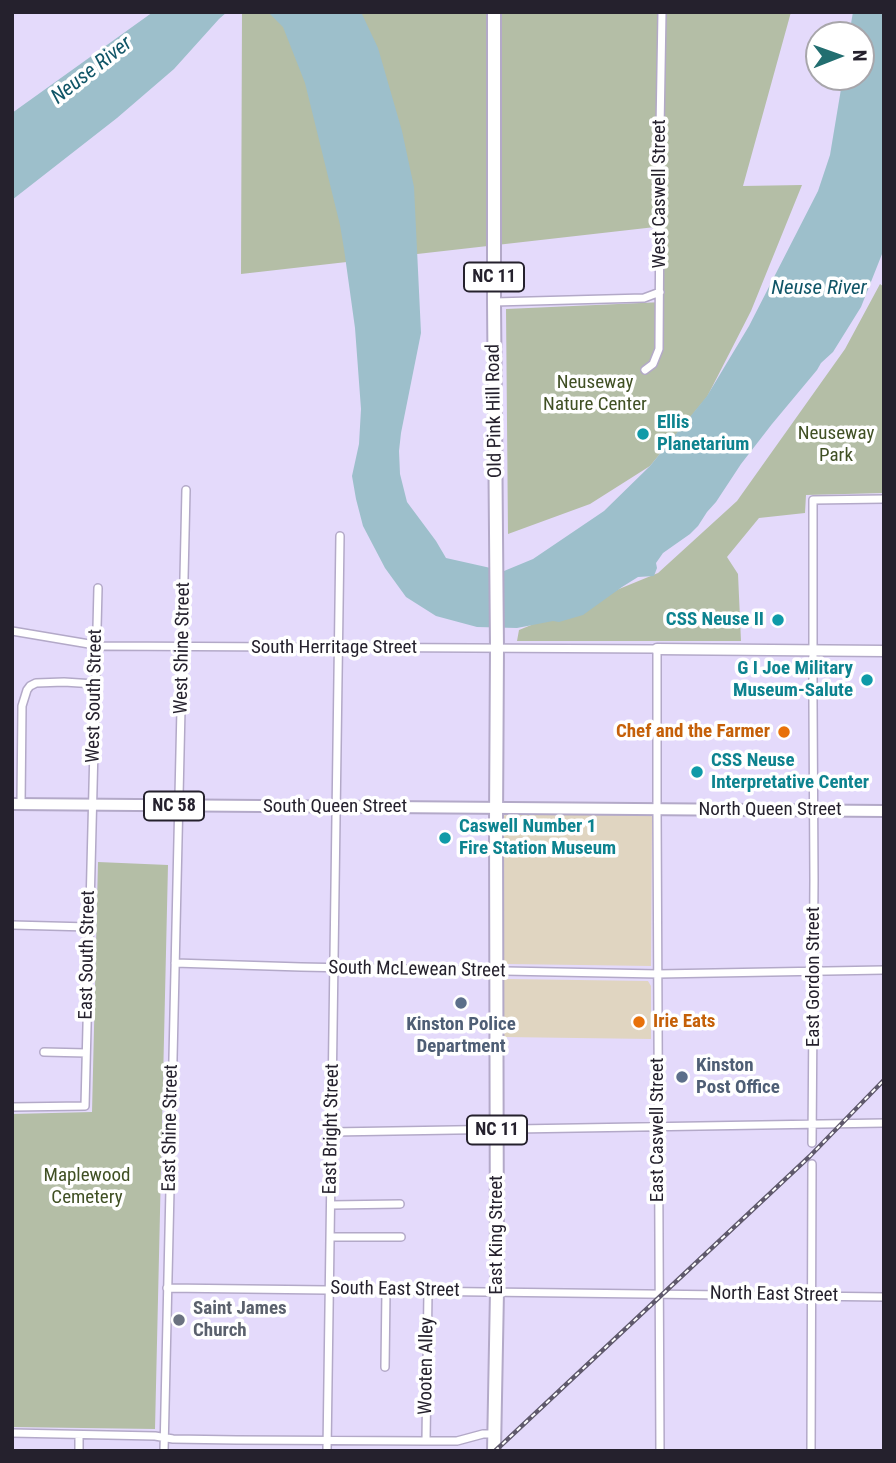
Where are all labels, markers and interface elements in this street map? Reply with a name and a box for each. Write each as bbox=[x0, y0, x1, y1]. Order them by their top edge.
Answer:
north arrow bbox=[805, 21, 875, 91]
water label: Neuse River bbox=[47, 32, 137, 110]
text: N bbox=[848, 50, 871, 62]
street label: West Caswell Street bbox=[649, 119, 671, 269]
road number: NC 11 bbox=[464, 262, 524, 292]
water label: Neuse River bbox=[771, 276, 867, 302]
street label: Old Pink Hill Road bbox=[482, 344, 508, 478]
park label: Neuseway Nature Center bbox=[543, 372, 647, 416]
place label: Ellis Planetarium bbox=[657, 412, 749, 456]
park label: Neuseway Park bbox=[798, 423, 874, 467]
marker: Ellis Planetarium bbox=[635, 426, 651, 442]
street label: West Shine Street bbox=[170, 582, 196, 714]
place label: CSS Neuse II bbox=[666, 609, 764, 631]
marker: CSS Neuse II bbox=[770, 612, 786, 628]
street label: West South Street bbox=[82, 629, 108, 763]
street label: South Herritage Street bbox=[251, 637, 417, 659]
place label: G I Joe Military Museum-Salute bbox=[733, 658, 853, 702]
marker: G I Joe Military Museum-Salute bbox=[859, 672, 875, 688]
place label: Chef and the Farmer bbox=[616, 721, 770, 743]
marker: Chef and the Farmer bbox=[776, 724, 792, 740]
place label: CSS Neuse Interpretative Center bbox=[711, 750, 869, 794]
marker: CSS Neuse Interpretative Center bbox=[689, 764, 705, 780]
road number: NC 58 bbox=[144, 792, 204, 820]
street label: South Queen Street bbox=[263, 796, 407, 818]
street label: North Queen Street bbox=[698, 799, 842, 821]
place label: Caswell Number 1 Fire Station Museum bbox=[459, 816, 616, 860]
marker: Caswell Number 1 Fire Station Museum bbox=[437, 830, 453, 846]
street label: East South Street bbox=[75, 890, 101, 1020]
street label: East Gordon Street bbox=[803, 907, 825, 1047]
street label: South McLewean Street bbox=[328, 957, 506, 983]
marker: Kinston Police Department bbox=[453, 995, 469, 1011]
place label: Irie Eats bbox=[653, 1011, 715, 1033]
place label: Kinston Police Department bbox=[406, 1014, 516, 1058]
marker: Irie Eats bbox=[631, 1014, 647, 1030]
place label: Kinston Post Office bbox=[696, 1055, 780, 1099]
street label: East Caswell Street bbox=[647, 1058, 669, 1202]
street label: East Bright Street bbox=[319, 1063, 345, 1195]
street label: East Shine Street bbox=[158, 1064, 184, 1192]
marker: Kinston Post Office bbox=[674, 1069, 690, 1085]
road number: NC 11 bbox=[467, 1115, 527, 1144]
park label: Maplewood Cemetery bbox=[44, 1165, 130, 1209]
street label: East King Street bbox=[486, 1175, 508, 1295]
street label: South East Street bbox=[330, 1277, 460, 1303]
street label: North East Street bbox=[710, 1282, 838, 1308]
place label: Saint James Church bbox=[193, 1298, 287, 1342]
marker: Saint James Church bbox=[171, 1312, 187, 1328]
street label: Wooten Alley bbox=[415, 1317, 439, 1415]

